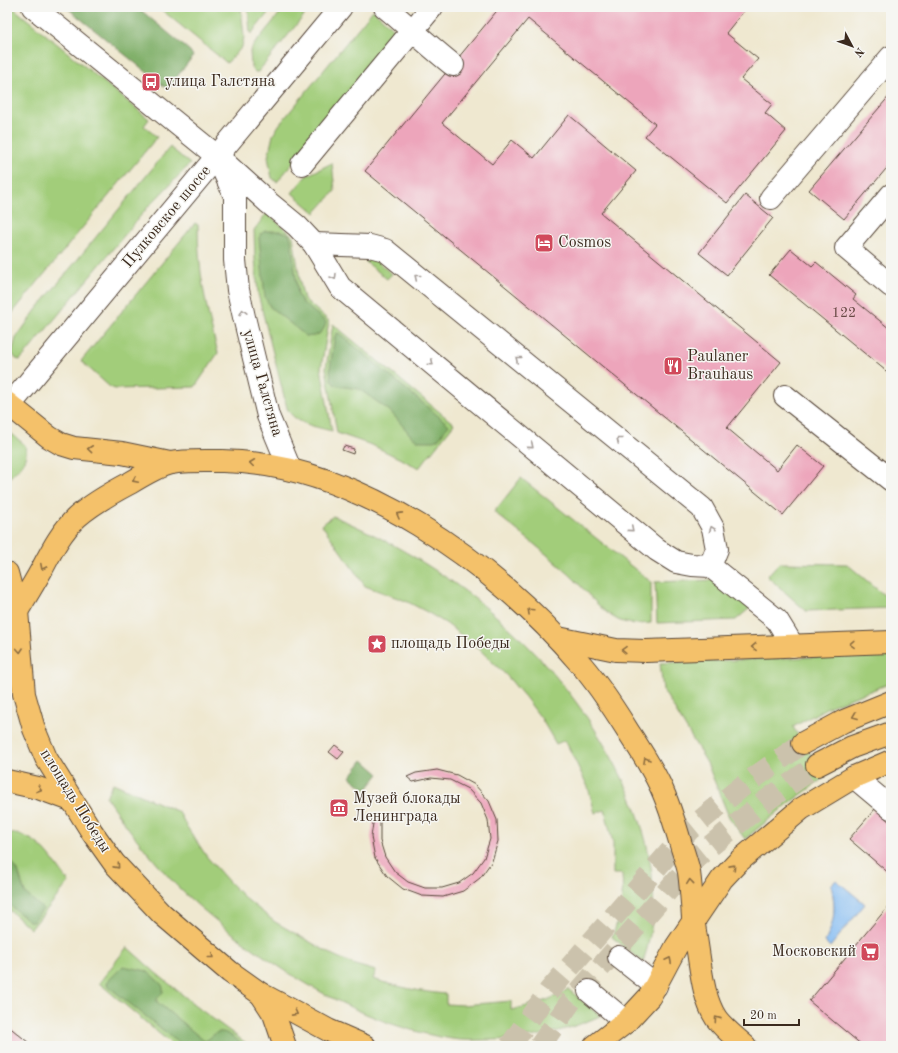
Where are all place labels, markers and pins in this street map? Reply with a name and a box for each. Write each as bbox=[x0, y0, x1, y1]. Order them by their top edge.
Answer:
bus stop icon: улица Галстяна bbox=[140, 71, 162, 93]
place label: улица Галстяна bbox=[165, 74, 275, 90]
hotel icon: Cosmos bbox=[533, 232, 555, 254]
place label: Cosmos bbox=[558, 235, 611, 251]
place label: Paulaner Brauhaus bbox=[687, 349, 753, 383]
restaurant icon: Paulaner Brauhaus bbox=[662, 355, 684, 377]
place icon: площадь Победы bbox=[366, 633, 388, 655]
place label: площадь Победы bbox=[391, 636, 510, 652]
place label: Музей блокады Ленинграда bbox=[353, 791, 461, 825]
museum icon: Музей блокады Ленинграда bbox=[328, 797, 350, 819]
supermarket icon: Московский bbox=[859, 941, 881, 963]
place label: Московский bbox=[772, 944, 856, 960]

